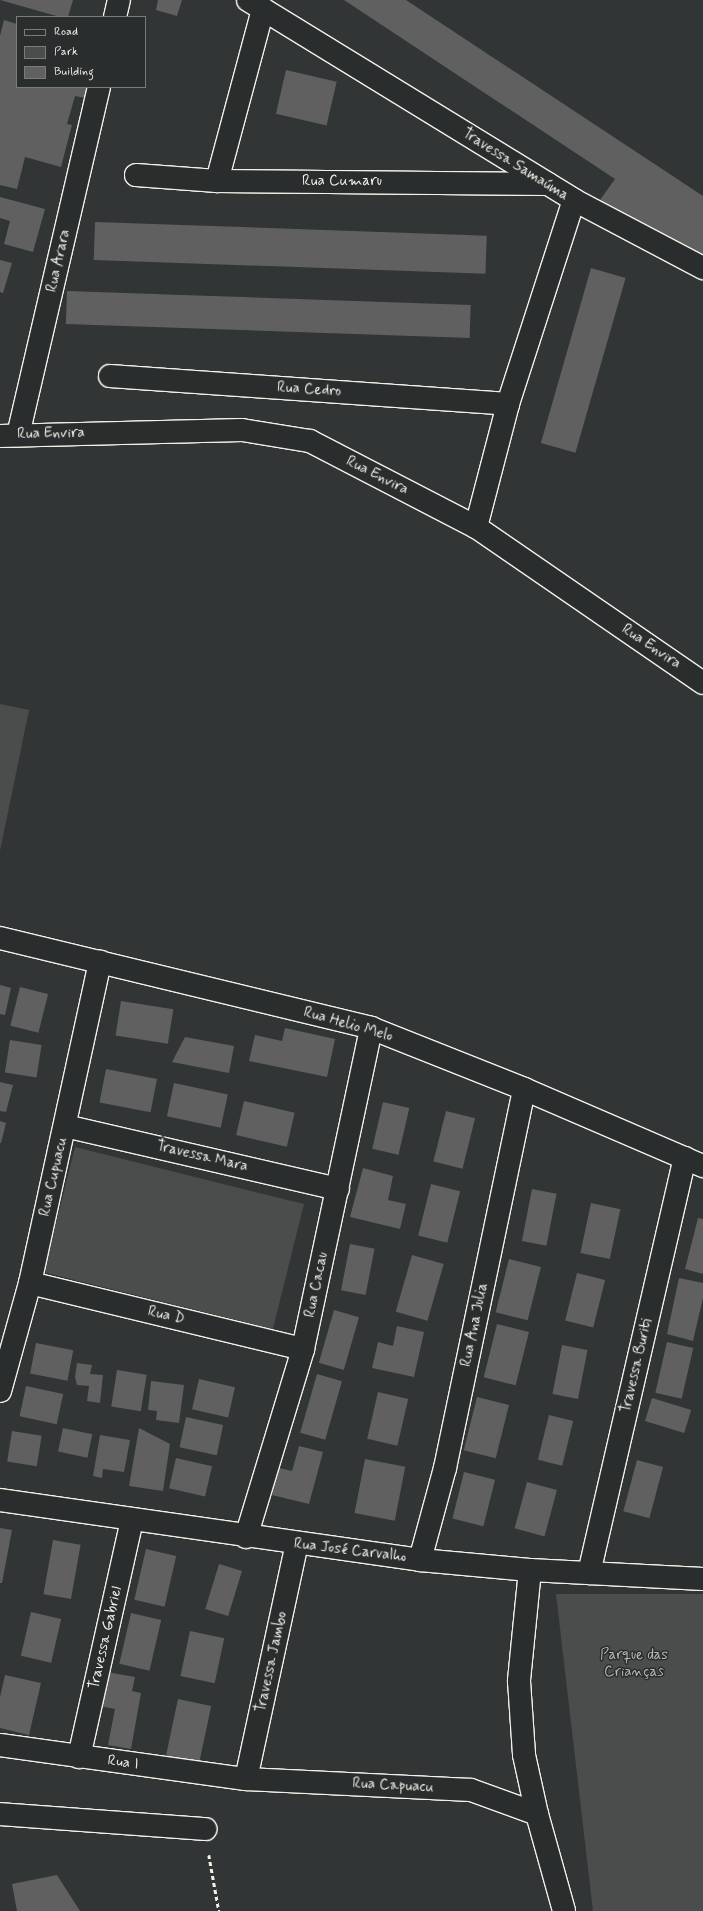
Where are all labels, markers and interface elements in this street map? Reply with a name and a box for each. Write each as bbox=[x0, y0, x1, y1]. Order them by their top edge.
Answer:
legend bbox=[16, 16, 146, 88]
text: Road bbox=[54, 24, 78, 40]
text: Park bbox=[54, 44, 78, 60]
text: Building bbox=[54, 64, 94, 80]
street label: Travessa Samaúma bbox=[458, 124, 572, 206]
street label: Rua Cumaru bbox=[301, 173, 383, 191]
street label: Rua Arara bbox=[43, 227, 75, 295]
street label: Rua Cedro bbox=[276, 379, 342, 401]
street label: Rua Envira bbox=[16, 424, 86, 444]
street label: Rua Envira bbox=[342, 452, 412, 500]
street label: Rua Envira bbox=[617, 620, 685, 674]
street label: Rua Helio Melo bbox=[301, 1003, 395, 1047]
street label: Rua Cupuacu bbox=[36, 1137, 72, 1217]
street label: Travessa Mara bbox=[154, 1138, 250, 1176]
street label: Rua Cacau bbox=[301, 1250, 333, 1320]
street label: Rua Ana Julia bbox=[457, 1280, 493, 1370]
street label: Rua D bbox=[146, 1303, 186, 1329]
street label: Travessa Buriti bbox=[617, 1317, 657, 1415]
street label: Rua José Carvalho bbox=[292, 1535, 408, 1567]
street label: Travessa Gabriel bbox=[85, 1584, 127, 1692]
street label: Travessa Jambo bbox=[252, 1609, 292, 1715]
park label: Parque das Crianças bbox=[600, 1646, 668, 1681]
street label: Rua I bbox=[105, 1752, 141, 1774]
street label: Rua Capuacu bbox=[353, 1775, 433, 1797]

